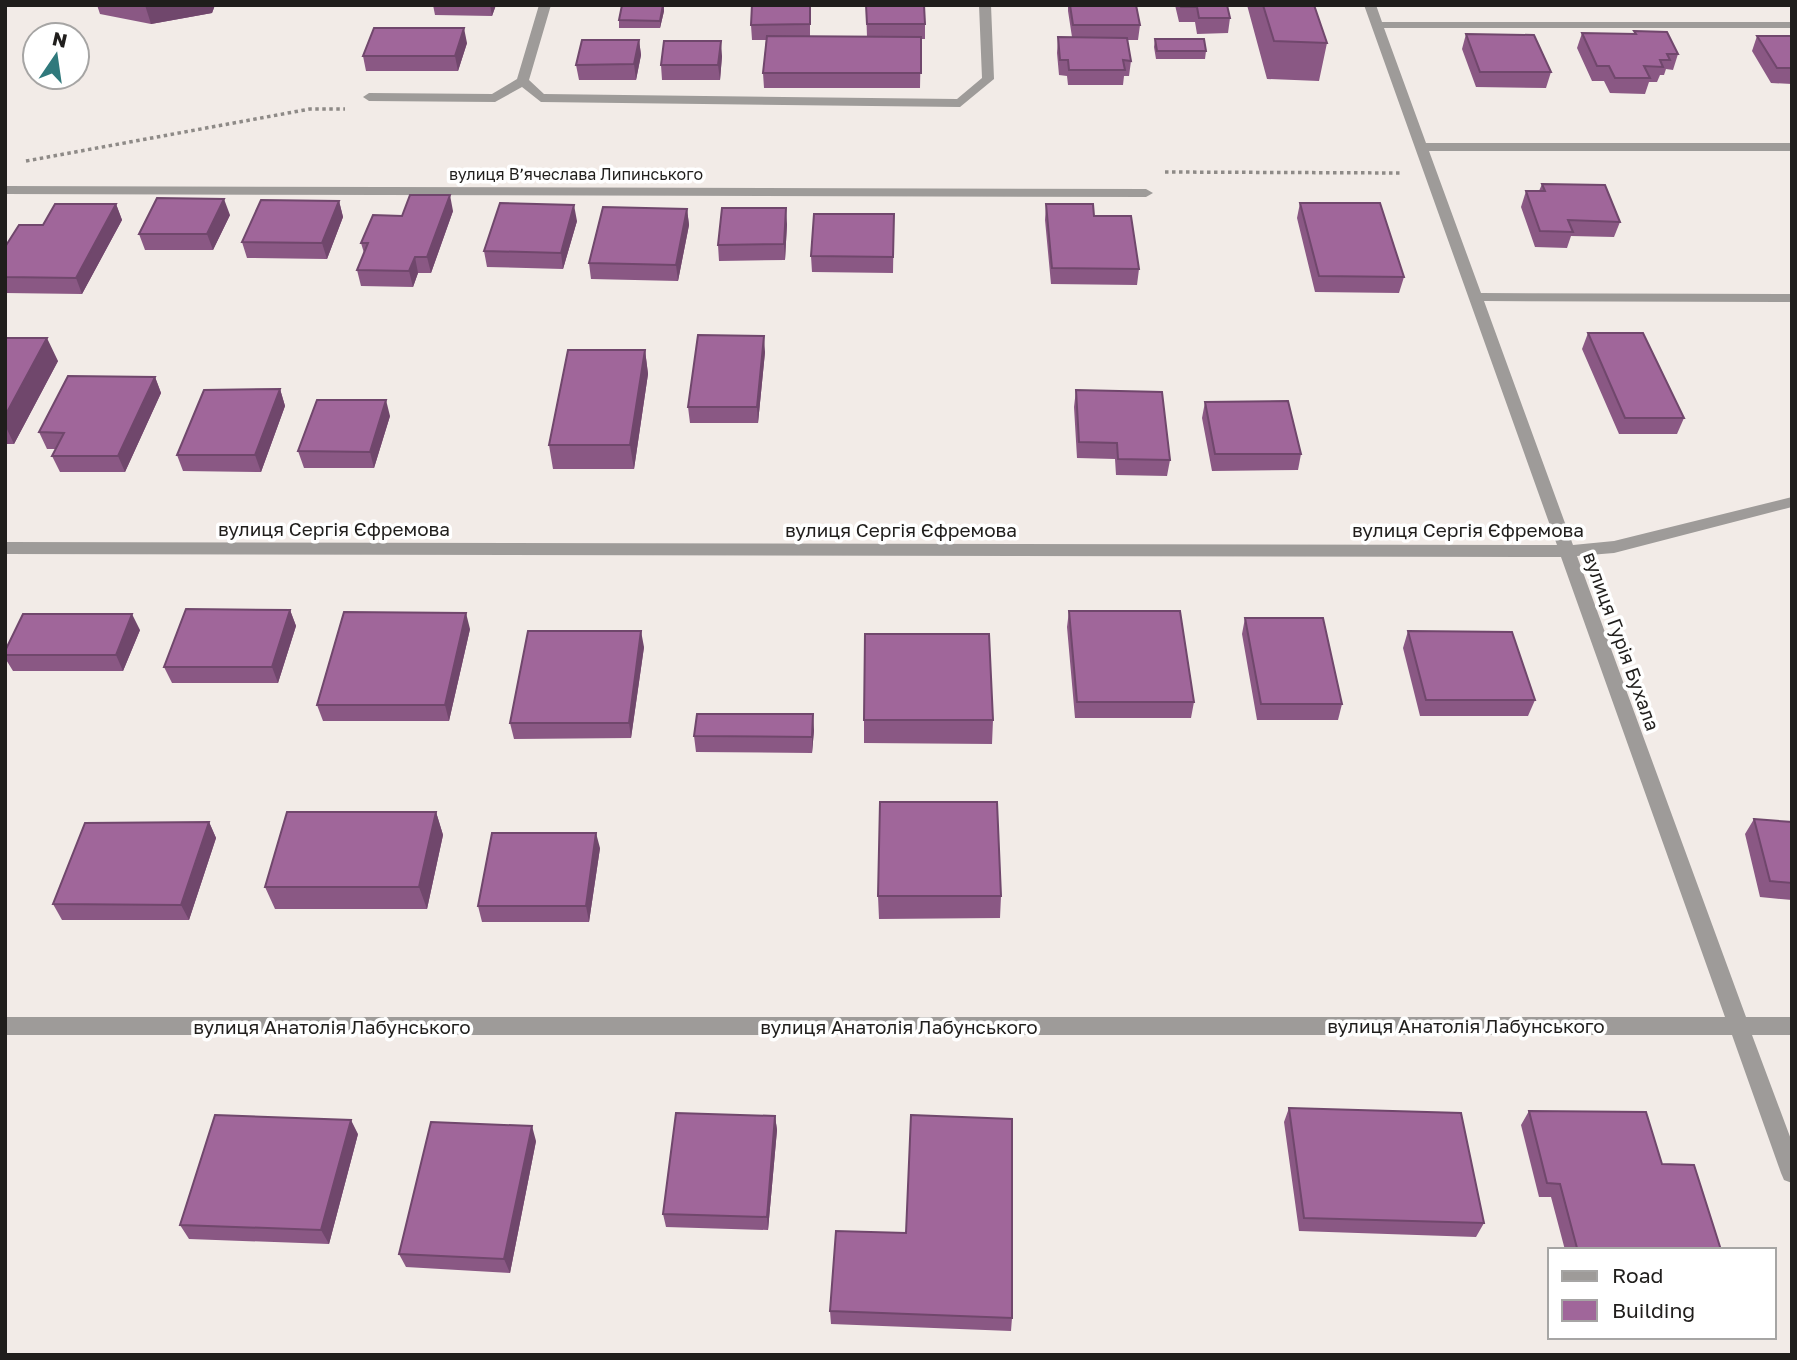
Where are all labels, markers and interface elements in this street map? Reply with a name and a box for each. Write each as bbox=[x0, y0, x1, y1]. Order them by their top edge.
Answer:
north arrow bbox=[21, 21, 91, 91]
text: N bbox=[50, 26, 70, 52]
street label: вулиця Вʼячеслава Липинського bbox=[449, 164, 703, 184]
street label: вулиця Сергія Єфремова bbox=[218, 517, 450, 540]
street label: вулиця Сергія Єфремова bbox=[785, 518, 1017, 541]
street label: вулиця Сергія Єфремова bbox=[1352, 518, 1584, 541]
street label: вулиця Гурія Бухала bbox=[1579, 548, 1665, 734]
street label: вулиця Анатолія Лабунського bbox=[1327, 1014, 1605, 1037]
street label: вулиця Анатолія Лабунського bbox=[193, 1015, 471, 1038]
street label: вулиця Анатолія Лабунського bbox=[760, 1015, 1038, 1038]
legend bbox=[1548, 1248, 1776, 1339]
text: Road bbox=[1612, 1262, 1663, 1288]
text: Building bbox=[1612, 1297, 1695, 1323]

